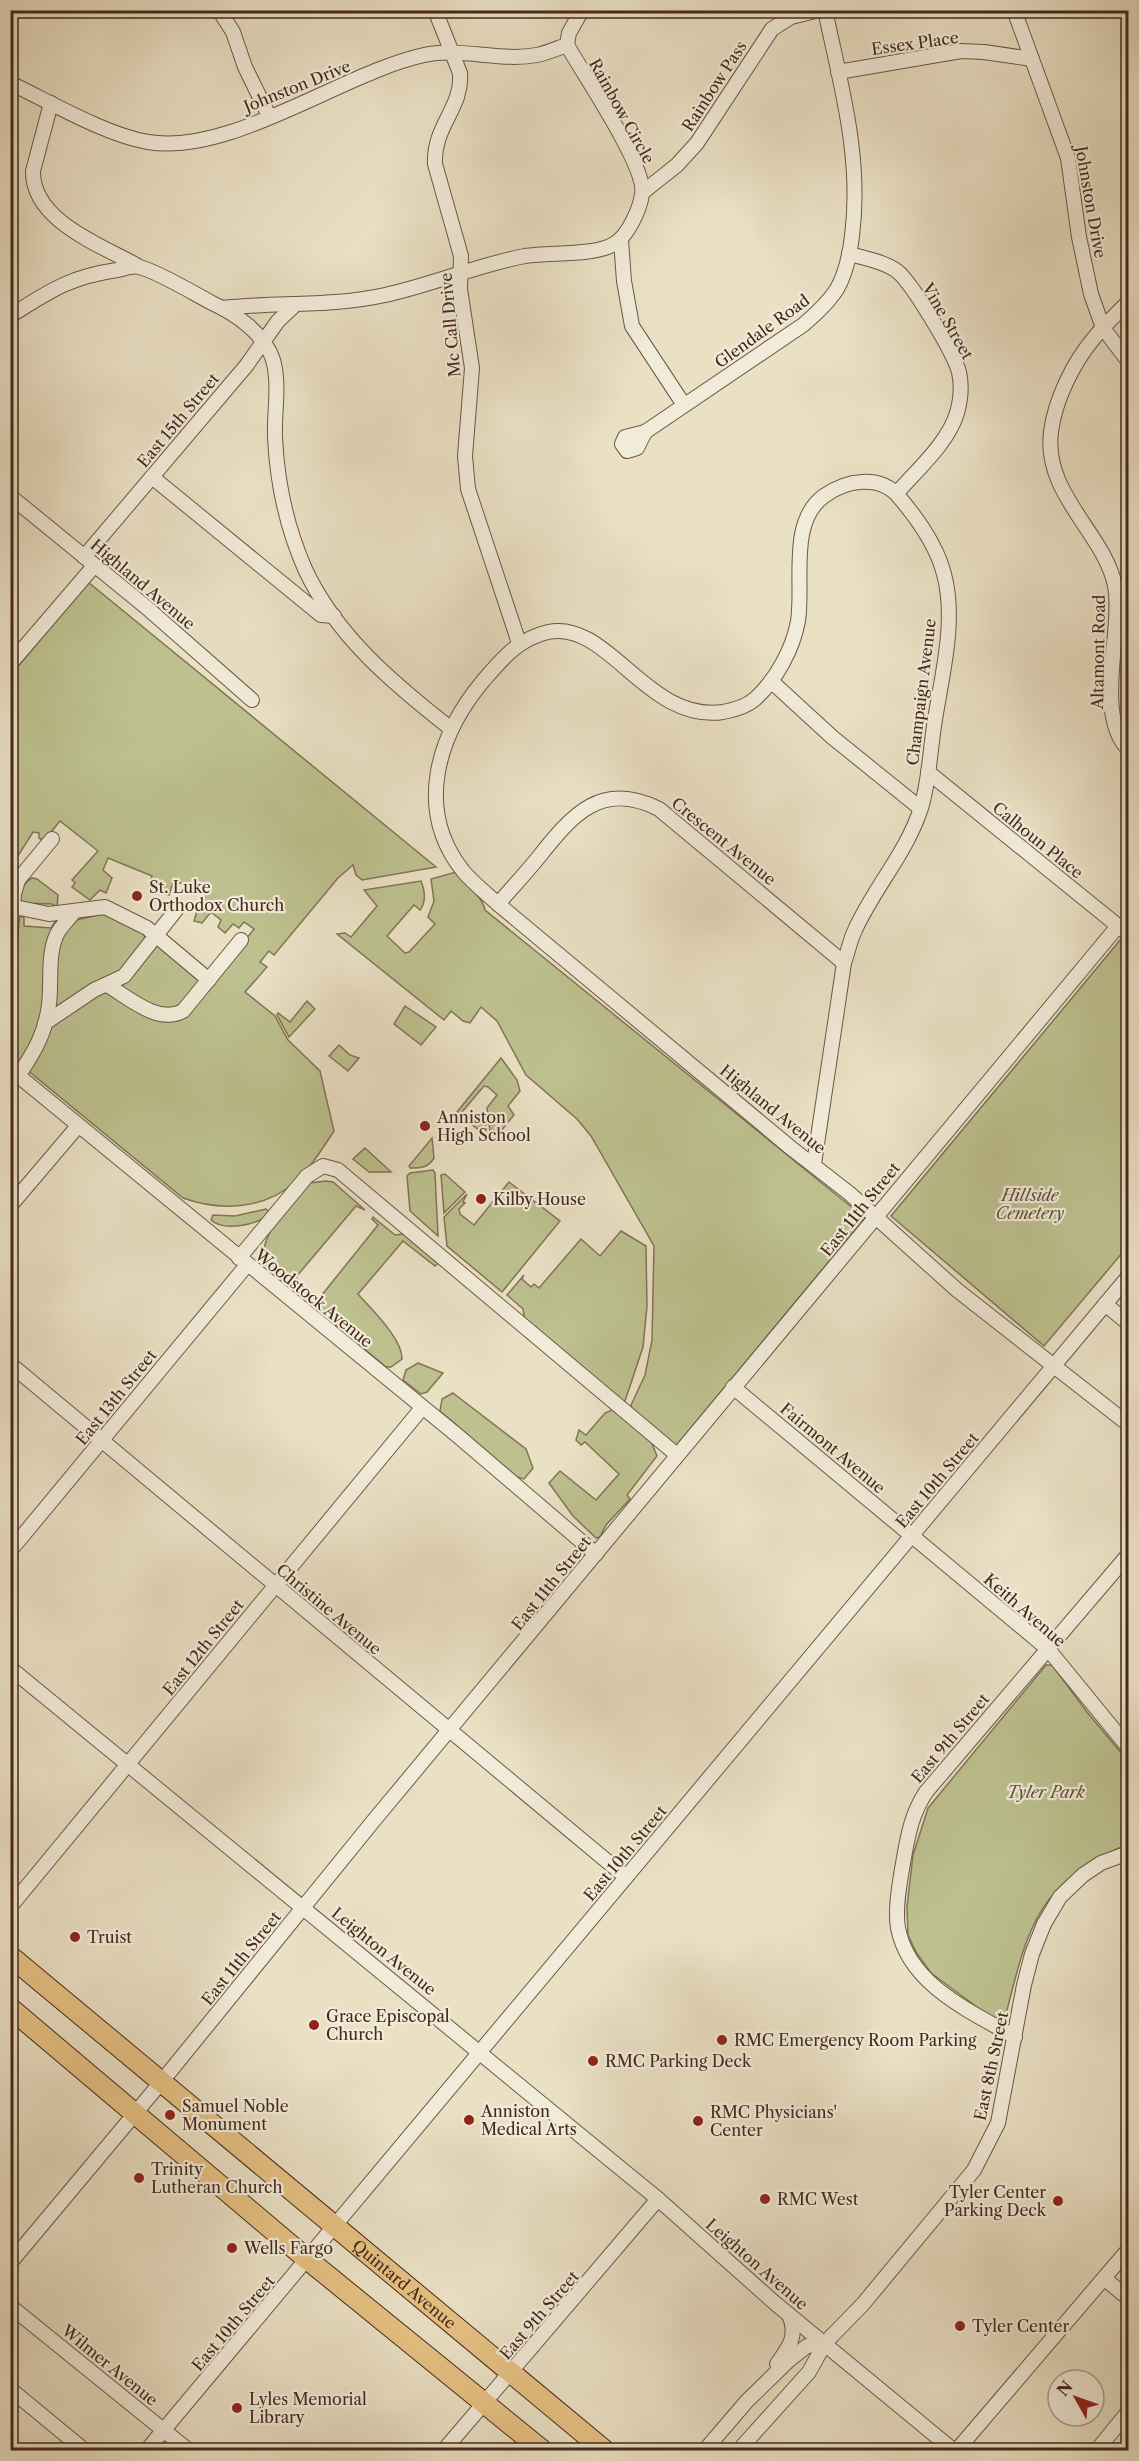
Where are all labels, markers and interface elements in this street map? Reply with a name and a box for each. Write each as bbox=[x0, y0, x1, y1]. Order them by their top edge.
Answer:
street label: Essex Place bbox=[870, 27, 960, 59]
street label: Rainbow Pass bbox=[677, 37, 751, 135]
street label: Johnston Drive bbox=[238, 55, 353, 118]
street label: Rainbow Circle bbox=[585, 55, 659, 167]
street label: Johnston Drive bbox=[1071, 141, 1111, 260]
street label: Mc Call Drive bbox=[435, 272, 465, 378]
street label: Vine Street bbox=[918, 278, 978, 363]
street label: Glendale Road bbox=[711, 290, 814, 372]
street label: East 15th Street bbox=[133, 369, 223, 471]
street label: Highland Avenue bbox=[87, 534, 199, 634]
street label: Altamont Road bbox=[1087, 594, 1109, 711]
street label: Champaign Avenue bbox=[902, 617, 940, 767]
street label: Crescent Avenue bbox=[668, 793, 780, 889]
street label: Calhoun Place bbox=[989, 797, 1087, 883]
place label: St. Luke Orthodox Church bbox=[149, 877, 284, 915]
marker: St. Luke Orthodox Church bbox=[130, 889, 144, 903]
street label: Highland Avenue bbox=[716, 1060, 830, 1158]
place label: Anniston High School bbox=[436, 1107, 531, 1145]
marker: Anniston High School bbox=[418, 1119, 432, 1133]
street label: East 11th Street bbox=[816, 1158, 904, 1260]
park label: Hillside Cemetery bbox=[996, 1185, 1064, 1223]
place label: Kilby House bbox=[493, 1189, 586, 1209]
marker: Kilby House bbox=[474, 1192, 488, 1206]
street label: Woodstock Avenue bbox=[250, 1244, 377, 1352]
street label: East 13th Street bbox=[71, 1345, 161, 1449]
street label: Fairmont Avenue bbox=[776, 1398, 890, 1498]
street label: East 10th Street bbox=[891, 1428, 983, 1532]
street label: East 11th Street bbox=[507, 1532, 595, 1634]
street label: Christine Avenue bbox=[272, 1559, 386, 1659]
street label: Keith Avenue bbox=[980, 1569, 1070, 1651]
street label: East 12th Street bbox=[158, 1595, 248, 1699]
street label: East 9th Street bbox=[907, 1689, 994, 1787]
park label: Tyler Park bbox=[1007, 1782, 1086, 1802]
street label: East 10th Street bbox=[579, 1801, 671, 1905]
street label: Leighton Avenue bbox=[328, 1903, 440, 1999]
street label: East 11th Street bbox=[197, 1907, 285, 2009]
place label: Truist bbox=[87, 1927, 132, 1947]
marker: Truist bbox=[68, 1930, 82, 1944]
place label: Grace Episcopal Church bbox=[326, 2006, 450, 2044]
street label: East 8th Street bbox=[970, 2009, 1012, 2122]
marker: Grace Episcopal Church bbox=[307, 2018, 321, 2032]
place label: RMC Emergency Room Parking bbox=[734, 2030, 977, 2050]
marker: RMC Emergency Room Parking bbox=[715, 2033, 729, 2047]
place label: RMC Parking Deck bbox=[605, 2051, 752, 2071]
marker: RMC Parking Deck bbox=[586, 2054, 600, 2068]
place label: Samuel Noble Monument bbox=[182, 2096, 289, 2134]
place label: Anniston Medical Arts bbox=[480, 2101, 577, 2139]
place label: RMC Physicians' Center bbox=[710, 2102, 837, 2140]
marker: Samuel Noble Monument bbox=[163, 2108, 177, 2122]
marker: Anniston Medical Arts bbox=[462, 2113, 476, 2127]
marker: RMC Physicians' Center bbox=[691, 2114, 705, 2128]
place label: Trinity Lutheran Church bbox=[151, 2159, 283, 2197]
marker: Trinity Lutheran Church bbox=[132, 2171, 146, 2185]
place label: Tyler Center Parking Deck bbox=[944, 2182, 1047, 2220]
place label: RMC West bbox=[777, 2189, 859, 2209]
marker: RMC West bbox=[758, 2192, 772, 2206]
marker: Tyler Center Parking Deck bbox=[1051, 2194, 1065, 2208]
street label: Leighton Avenue bbox=[702, 2214, 812, 2314]
street label: Quintard Avenue bbox=[348, 2235, 460, 2333]
place label: Wells Fargo bbox=[243, 2238, 333, 2258]
marker: Wells Fargo bbox=[225, 2241, 239, 2255]
street label: East 9th Street bbox=[495, 2266, 583, 2363]
street label: East 10th Street bbox=[187, 2271, 279, 2375]
place label: Tyler Center bbox=[972, 2316, 1070, 2336]
street label: Wilmer Avenue bbox=[57, 2319, 162, 2410]
marker: Tyler Center bbox=[953, 2319, 967, 2333]
north arrow bbox=[1046, 2368, 1106, 2428]
text: N bbox=[1052, 2377, 1077, 2400]
place label: Lyles Memorial Library bbox=[249, 2389, 367, 2427]
marker: Lyles Memorial Library bbox=[230, 2401, 244, 2415]

